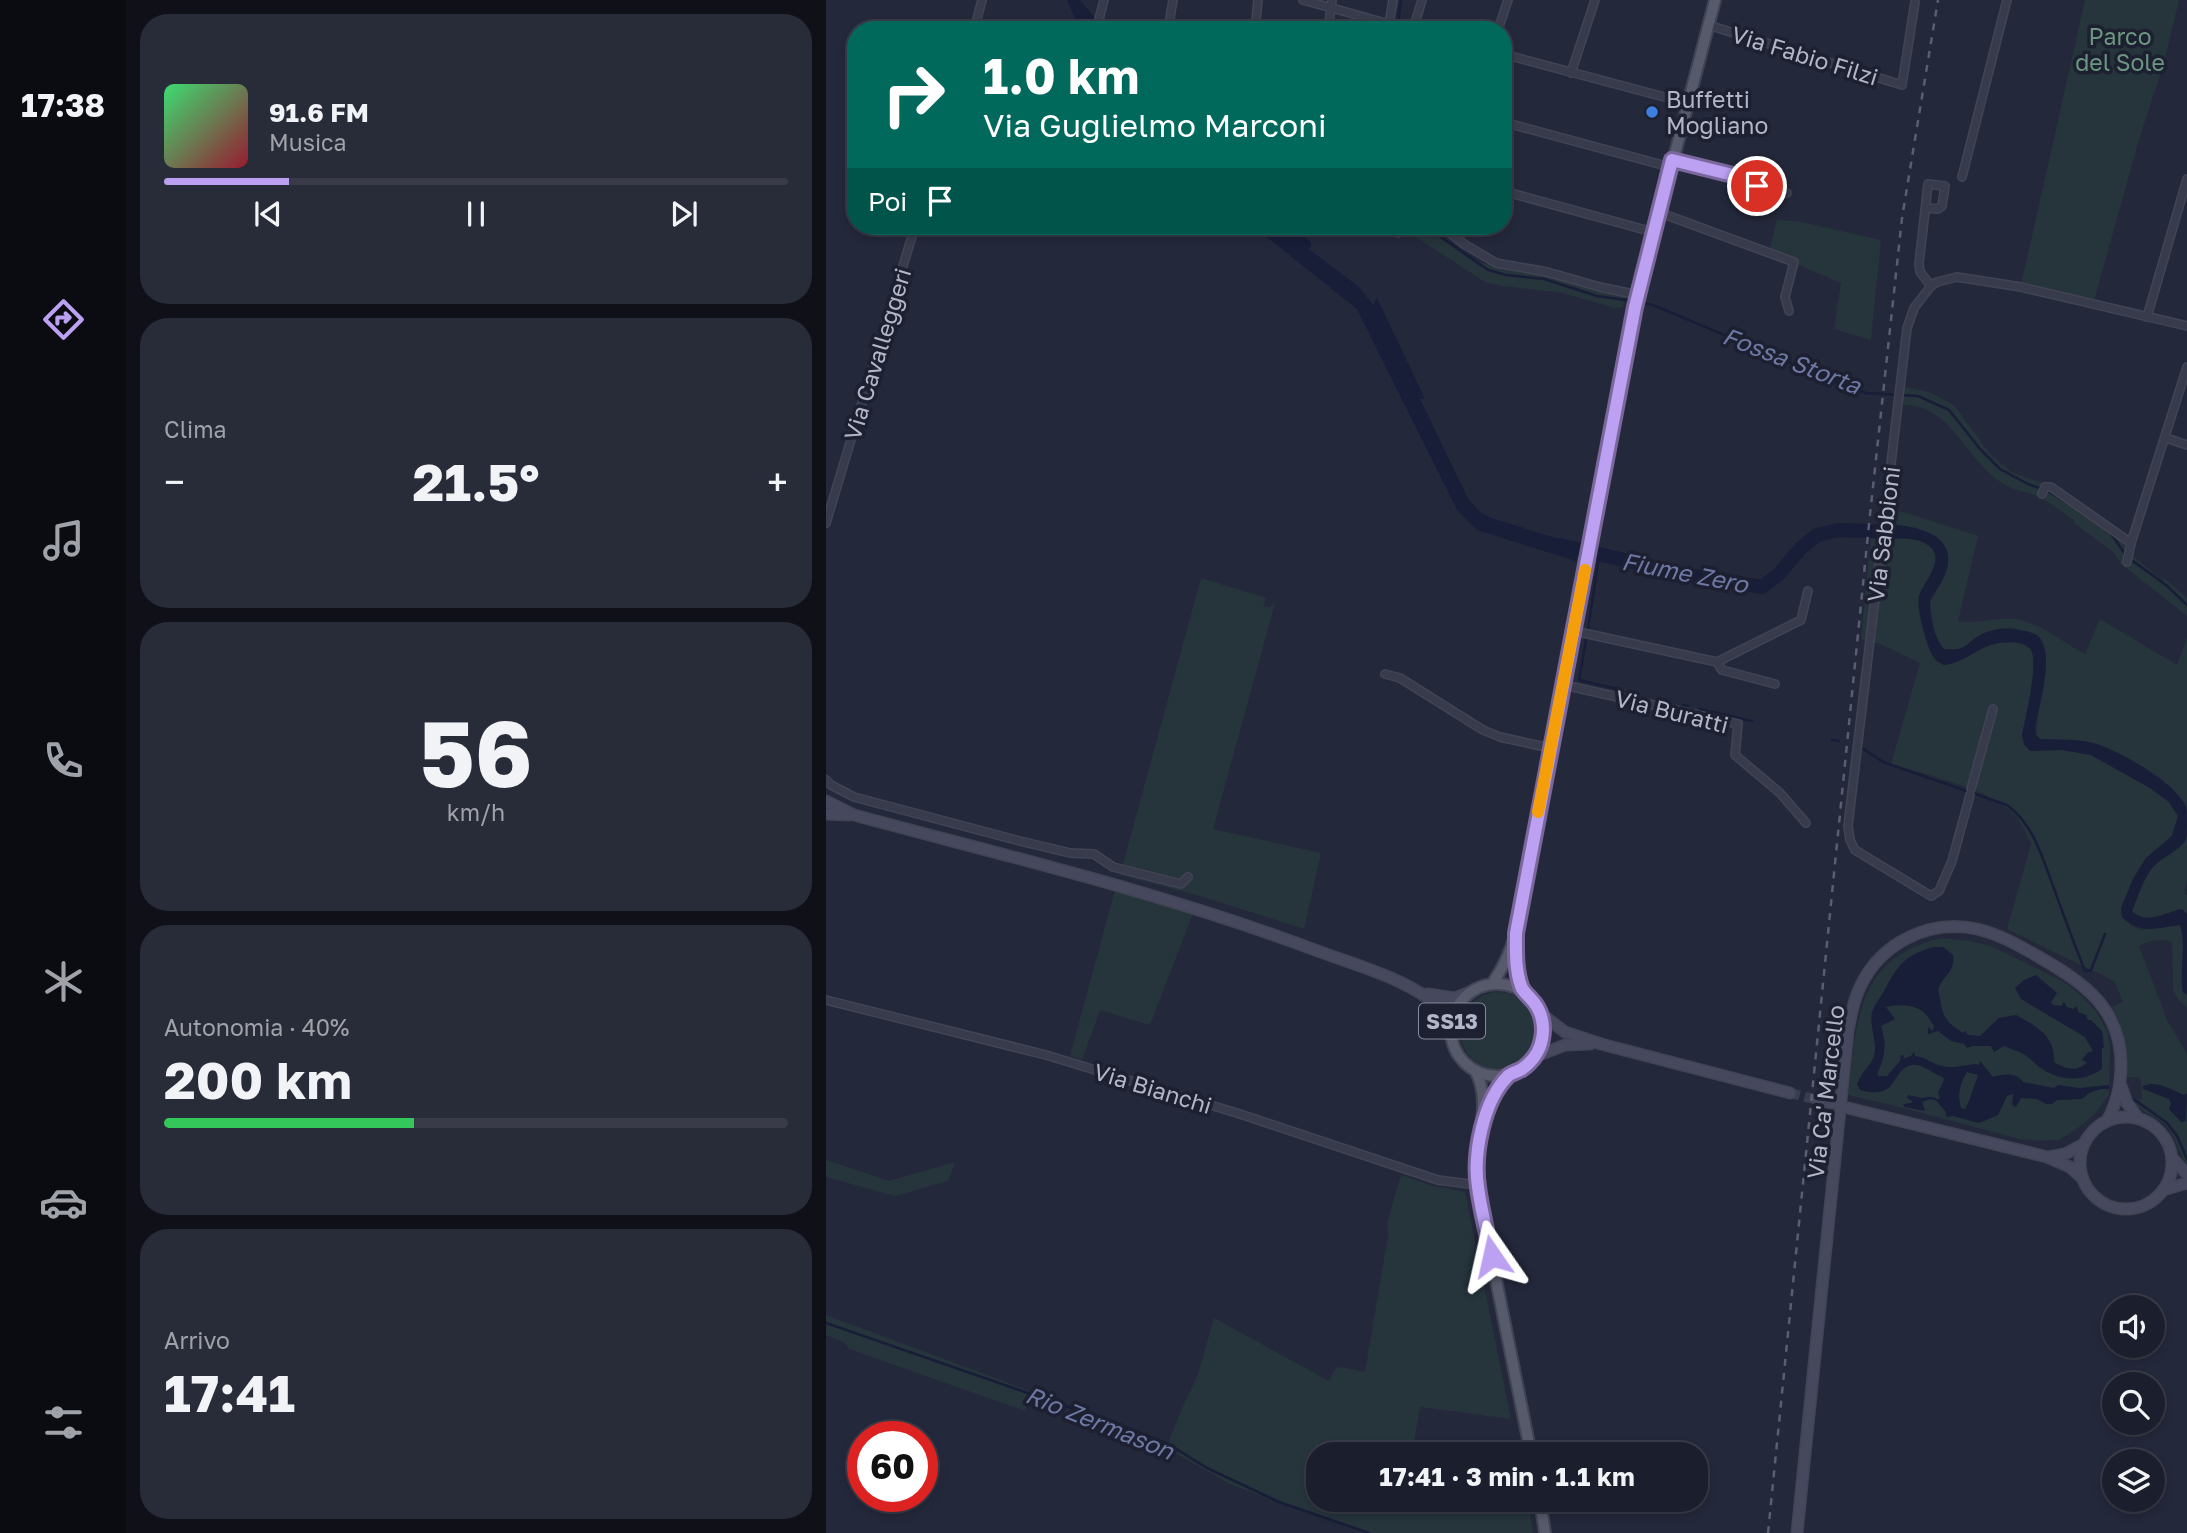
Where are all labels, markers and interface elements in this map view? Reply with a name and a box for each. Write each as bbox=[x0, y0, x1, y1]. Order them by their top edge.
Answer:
street label: Via Fabio Filzi bbox=[1728, 19, 1882, 91]
park label: Parco del Sole bbox=[2075, 22, 2165, 76]
text: 1.0 km bbox=[983, 46, 1139, 105]
icon: right bbox=[868, 49, 959, 140]
place label: Buffetti Mogliano bbox=[1666, 85, 1768, 139]
text: 17:38 bbox=[21, 86, 105, 124]
text: 91.6 FM bbox=[269, 97, 369, 128]
marker: Buffetti Mogliano bbox=[1644, 104, 1660, 120]
text: Via Guglielmo Marconi bbox=[983, 106, 1327, 144]
text: Musica bbox=[269, 128, 347, 156]
pin bbox=[1727, 156, 1787, 216]
icon: arrive bbox=[1738, 167, 1776, 205]
icon: arrive bbox=[921, 182, 959, 220]
text: Poi bbox=[868, 186, 907, 217]
icon: previous bbox=[249, 195, 287, 233]
icon: pause bbox=[457, 195, 495, 233]
icon: next bbox=[665, 195, 703, 233]
street label: Via Cavalleggeri bbox=[838, 265, 916, 443]
icon: directions bbox=[39, 295, 88, 344]
water label: Fossa Storta bbox=[1719, 320, 1866, 400]
text: Clima bbox=[164, 415, 227, 443]
text: 21.5° bbox=[412, 450, 540, 512]
text: − bbox=[164, 459, 185, 504]
text: + bbox=[767, 459, 788, 504]
street label: Via Sabbioni bbox=[1861, 464, 1905, 604]
icon: music bbox=[39, 516, 88, 565]
water label: Fiume Zero bbox=[1620, 546, 1752, 599]
street label: Via Buratti bbox=[1613, 683, 1731, 739]
text: 56 bbox=[419, 698, 533, 807]
icon: phone bbox=[39, 736, 88, 785]
text: km/h bbox=[447, 798, 505, 826]
icon: climate bbox=[39, 957, 88, 1006]
street label: Via Ca' Marcello bbox=[1800, 1003, 1850, 1181]
road number: SS13 bbox=[1419, 1004, 1485, 1038]
text: Autonomia · 40% bbox=[164, 1013, 349, 1041]
text: 200 km bbox=[164, 1048, 352, 1110]
street label: Via Bianchi bbox=[1091, 1057, 1215, 1119]
icon: car bbox=[39, 1178, 88, 1227]
position arrow bbox=[1455, 1219, 1529, 1293]
map controls bbox=[2102, 1295, 2165, 1512]
button: sound bbox=[2102, 1295, 2165, 1358]
text: Arrivo bbox=[164, 1326, 230, 1354]
text: 17:41 bbox=[164, 1361, 295, 1423]
button: search bbox=[2102, 1372, 2165, 1435]
water label: Rio Zermason bbox=[1022, 1379, 1179, 1465]
icon: filters bbox=[39, 1398, 88, 1447]
speed limit sign: 60 bbox=[847, 1421, 938, 1512]
button: layers bbox=[2102, 1449, 2165, 1512]
text: 17:41 · 3 min · 1.1 km bbox=[1379, 1461, 1635, 1492]

